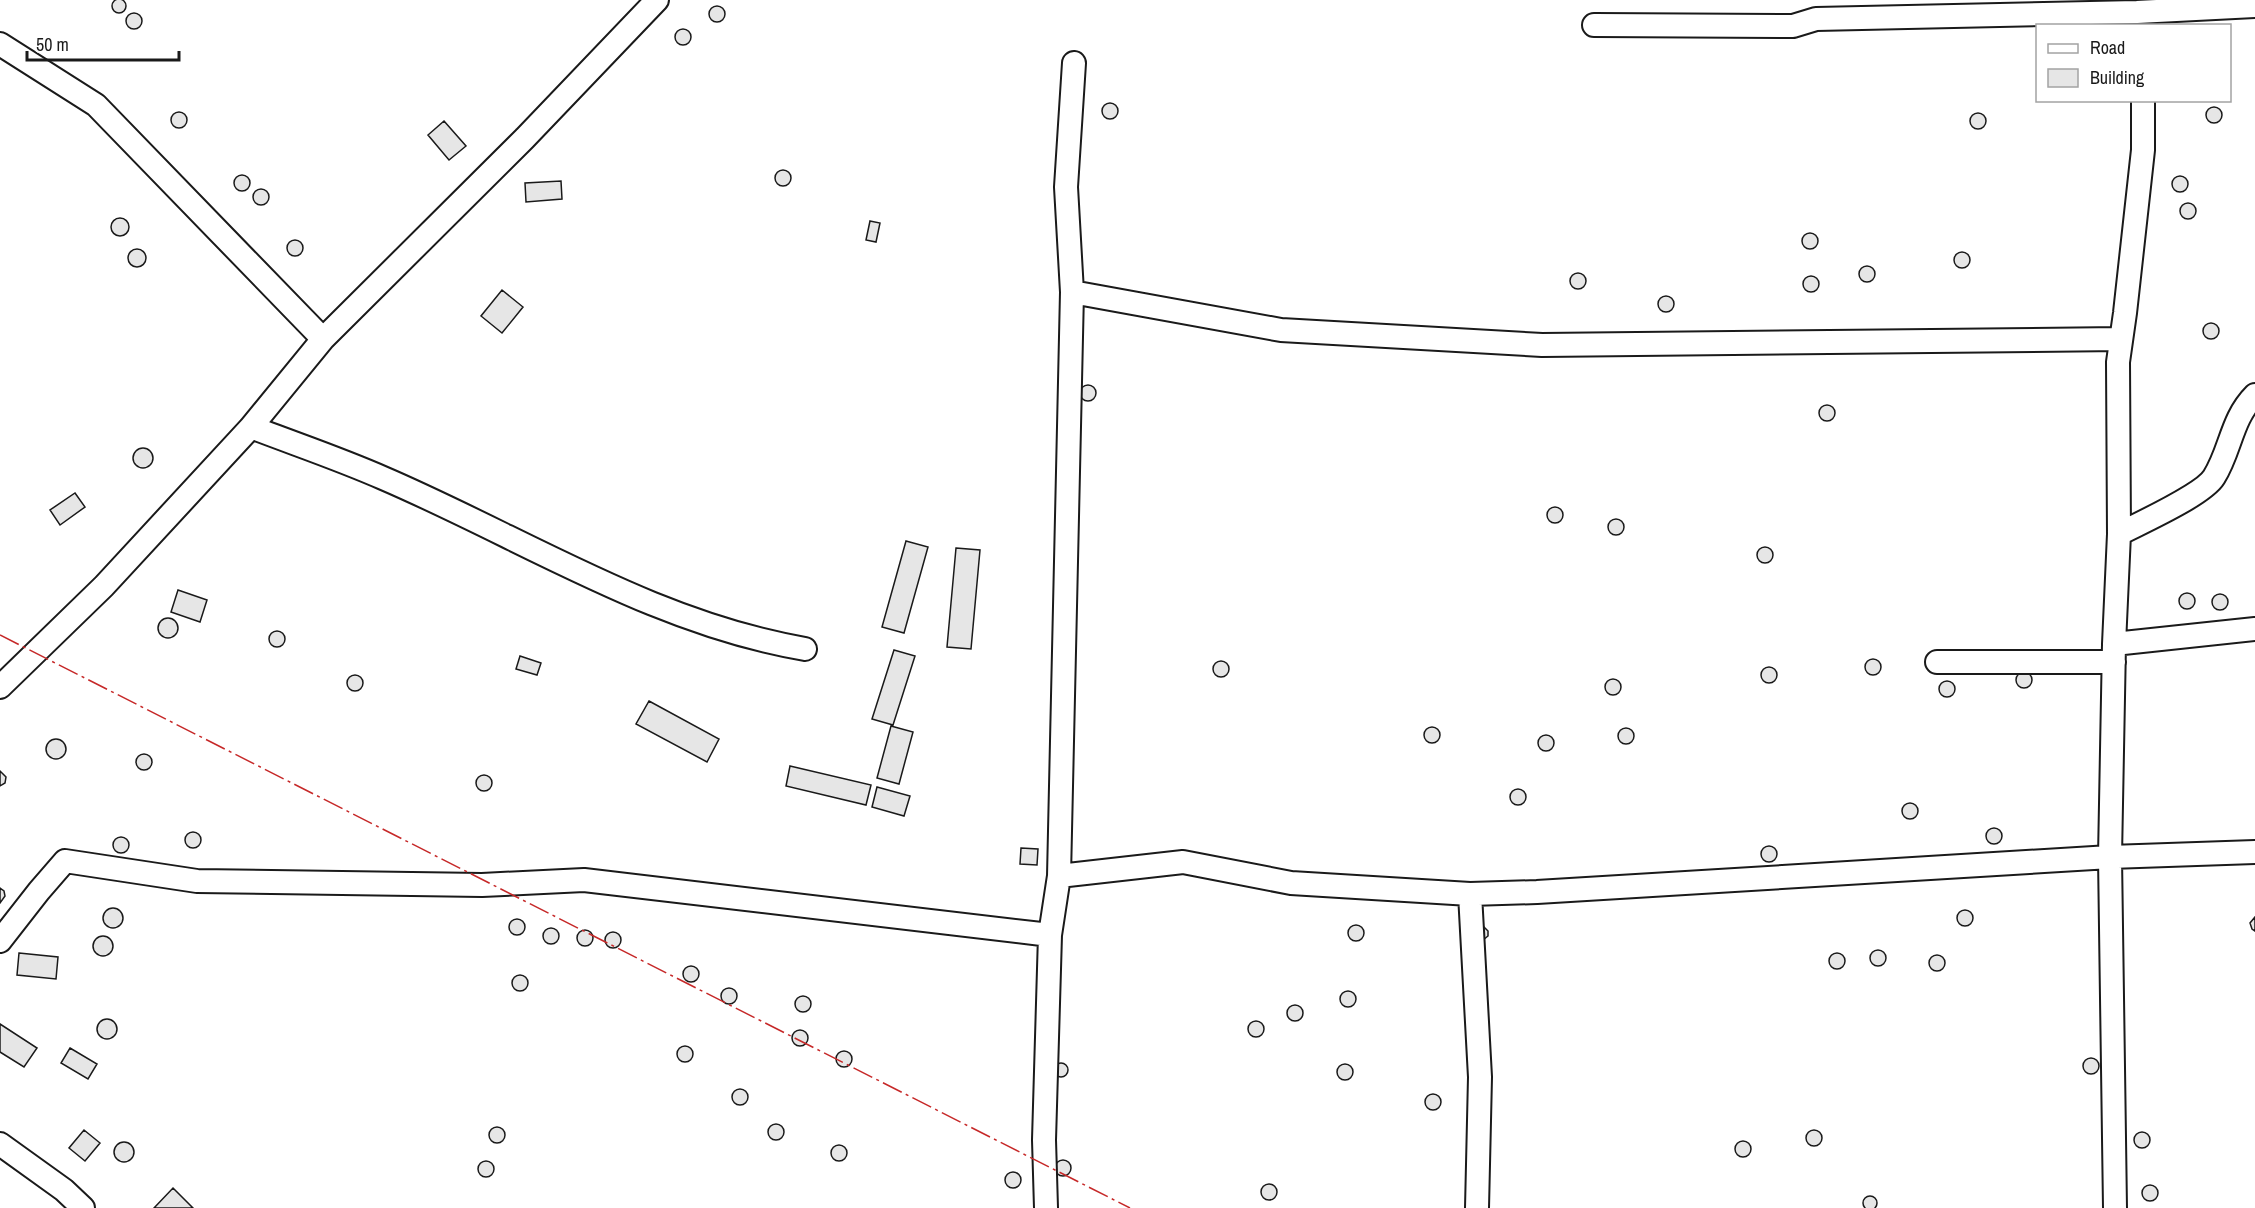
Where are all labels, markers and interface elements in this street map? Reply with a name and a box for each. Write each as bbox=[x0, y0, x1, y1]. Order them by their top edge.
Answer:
scale bar bbox=[27, 24, 178, 62]
legend bbox=[2036, 24, 2231, 102]
text: 50 m bbox=[36, 32, 69, 57]
text: Road bbox=[2090, 35, 2125, 60]
text: Building bbox=[2090, 65, 2145, 90]

